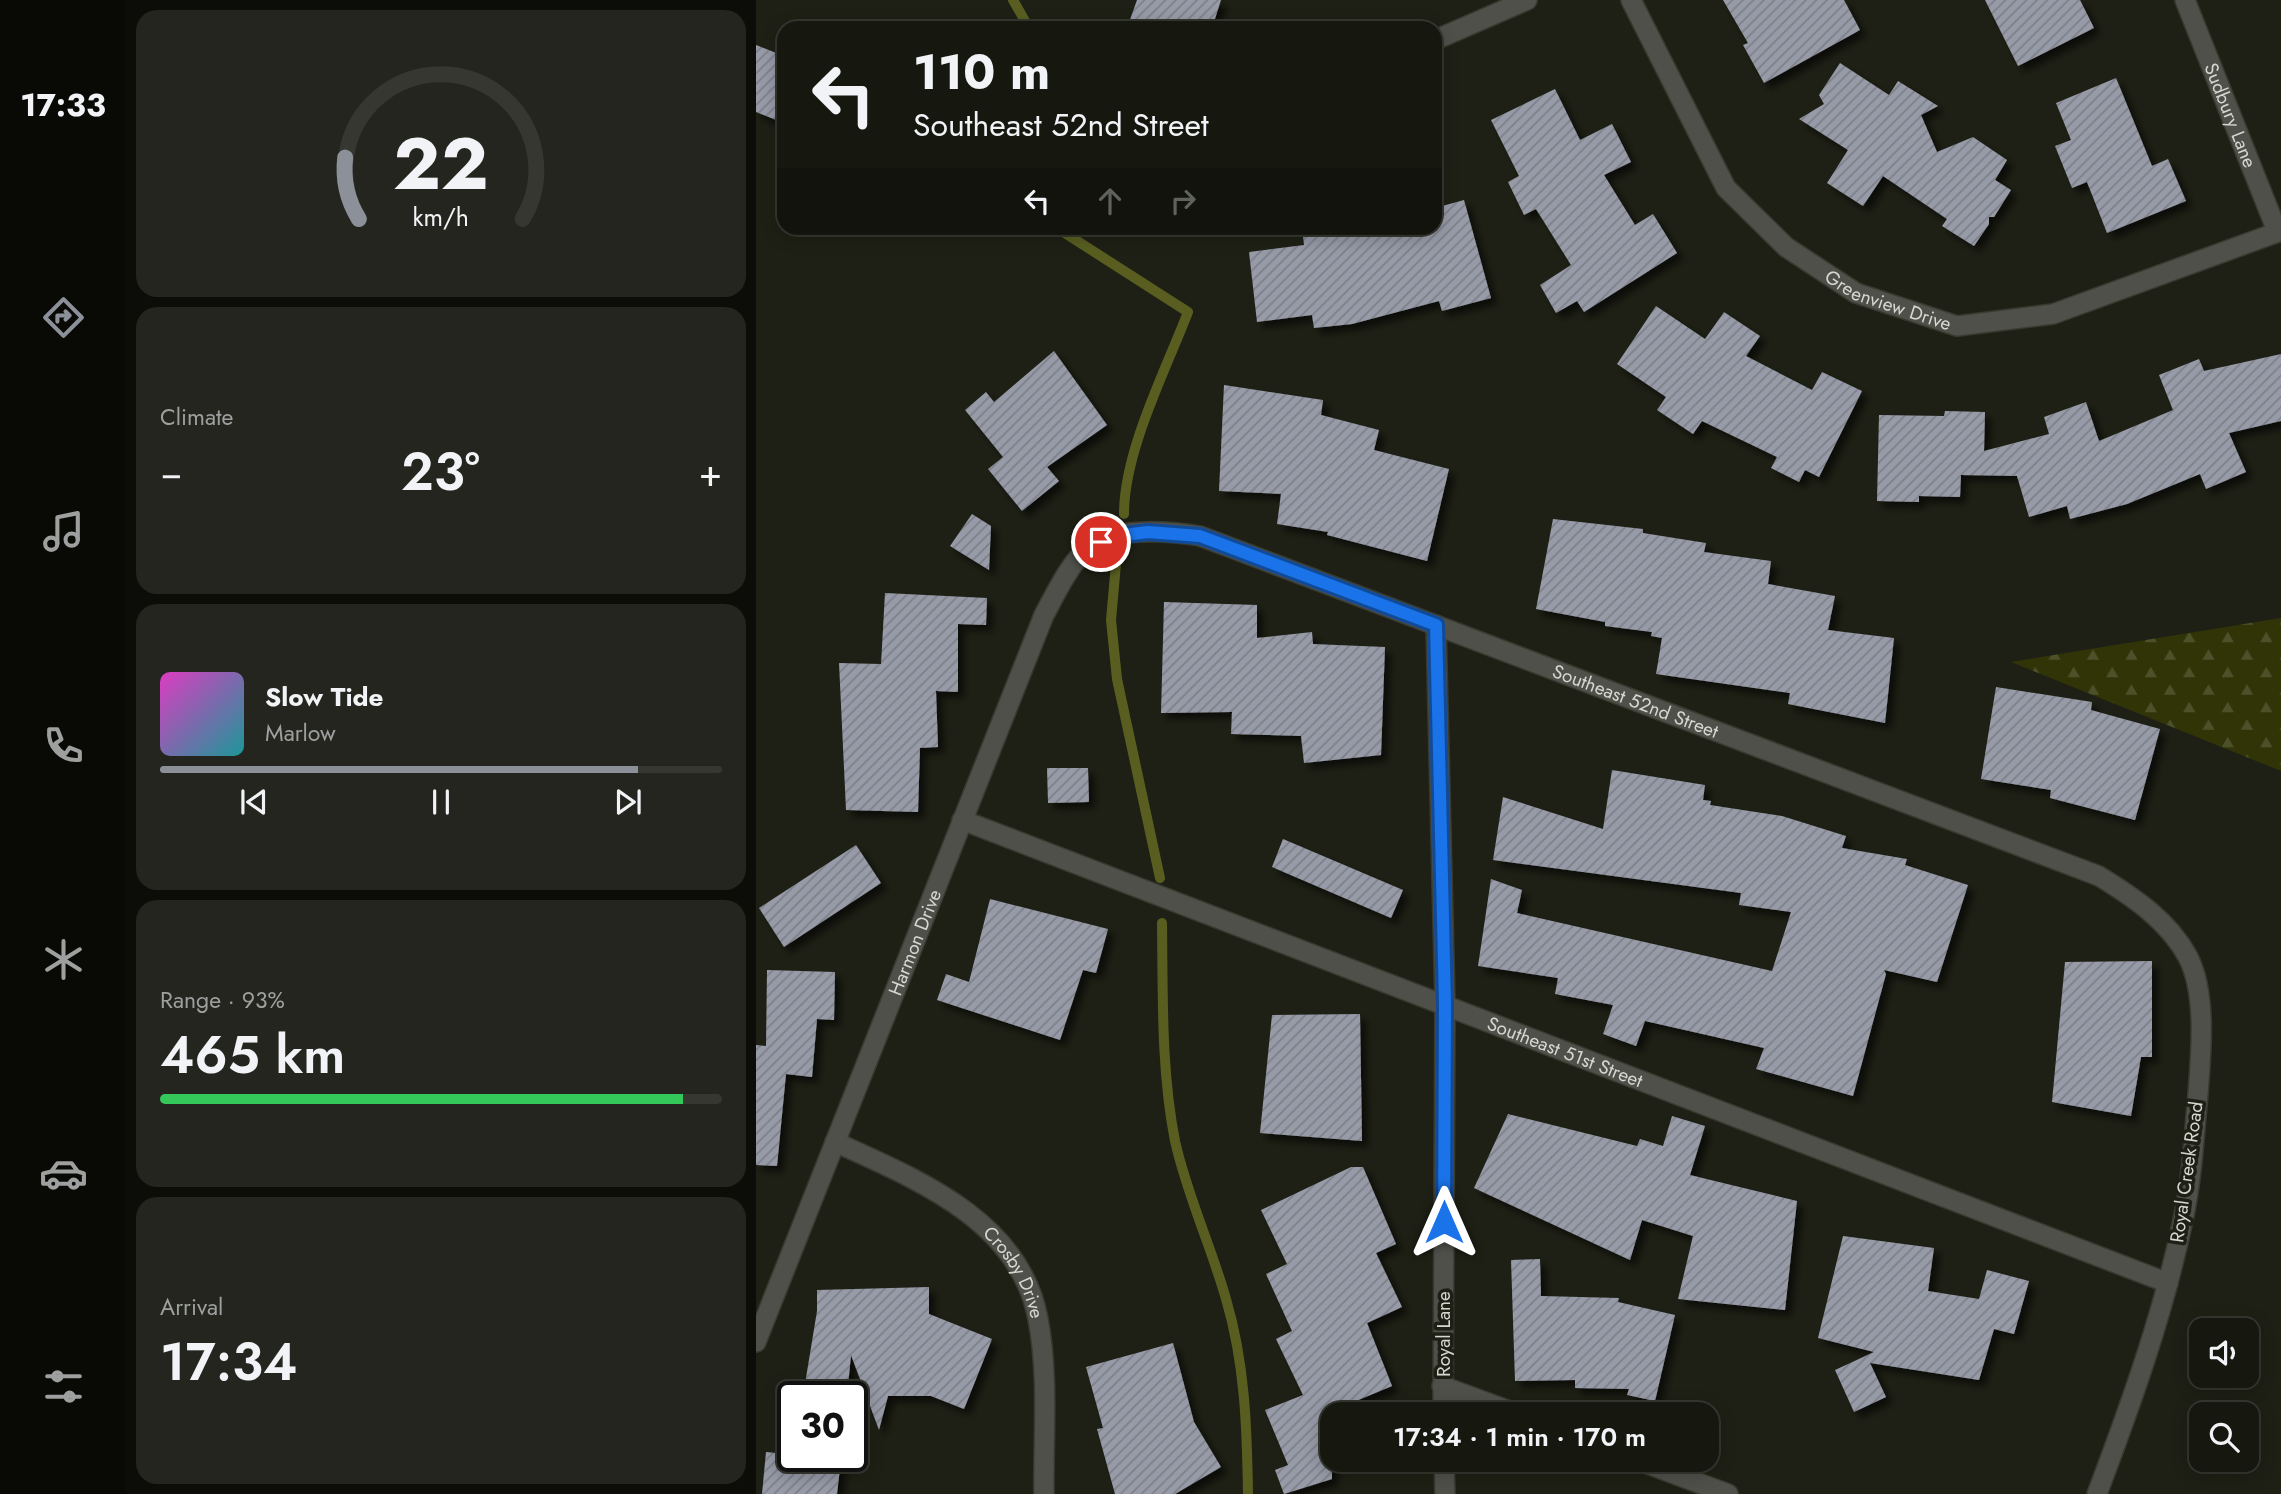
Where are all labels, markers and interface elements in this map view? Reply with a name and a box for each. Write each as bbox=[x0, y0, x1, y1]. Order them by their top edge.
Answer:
text: 110 m bbox=[913, 37, 1050, 107]
icon: left bbox=[798, 49, 889, 140]
street label: Sudbury Lane bbox=[2197, 59, 2264, 172]
text: 17:33 bbox=[20, 82, 106, 128]
text: Southeast 52nd Street bbox=[913, 102, 1209, 148]
text: 22 bbox=[393, 112, 489, 217]
icon: left bbox=[1018, 182, 1056, 220]
icon: ahead bbox=[1091, 182, 1129, 220]
icon: right bbox=[1164, 182, 1202, 220]
text: km/h bbox=[413, 199, 469, 235]
street label: Greenview Drive bbox=[1819, 263, 1955, 337]
icon: directions bbox=[39, 293, 88, 342]
text: Climate bbox=[160, 400, 233, 434]
text: 23° bbox=[401, 434, 480, 510]
text: − bbox=[160, 445, 182, 500]
text: + bbox=[699, 445, 722, 500]
icon: music bbox=[39, 507, 88, 556]
pin bbox=[1071, 512, 1131, 572]
icon: arrive bbox=[1082, 523, 1120, 561]
street label: Southeast 52nd Street bbox=[1549, 658, 1723, 745]
text: Slow Tide bbox=[265, 678, 384, 716]
text: Marlow bbox=[265, 716, 336, 750]
icon: phone bbox=[39, 721, 88, 770]
icon: previous bbox=[235, 783, 273, 821]
icon: pause bbox=[422, 783, 460, 821]
icon: next bbox=[609, 783, 647, 821]
street label: Harmon Drive bbox=[882, 885, 948, 1000]
icon: climate bbox=[39, 935, 88, 984]
text: Range · 93% bbox=[160, 983, 285, 1017]
street label: Southeast 51st Street bbox=[1483, 1010, 1647, 1094]
text: 465 km bbox=[160, 1017, 345, 1093]
street label: Royal Creek Road bbox=[2163, 1100, 2210, 1244]
icon: car bbox=[39, 1149, 88, 1198]
position arrow bbox=[1407, 1185, 1481, 1259]
street label: Crosby Drive bbox=[977, 1220, 1051, 1321]
text: Arrival bbox=[160, 1290, 223, 1324]
street label: Royal Lane bbox=[1430, 1291, 1457, 1377]
map controls bbox=[2189, 1318, 2259, 1472]
button: sound bbox=[2189, 1318, 2259, 1388]
text: 17:34 bbox=[160, 1324, 298, 1400]
icon: filters bbox=[39, 1362, 88, 1411]
speed limit sign: 30 bbox=[777, 1381, 868, 1472]
button: search bbox=[2189, 1402, 2259, 1472]
text: 17:34 · 1 min · 170 m bbox=[1393, 1418, 1646, 1456]

